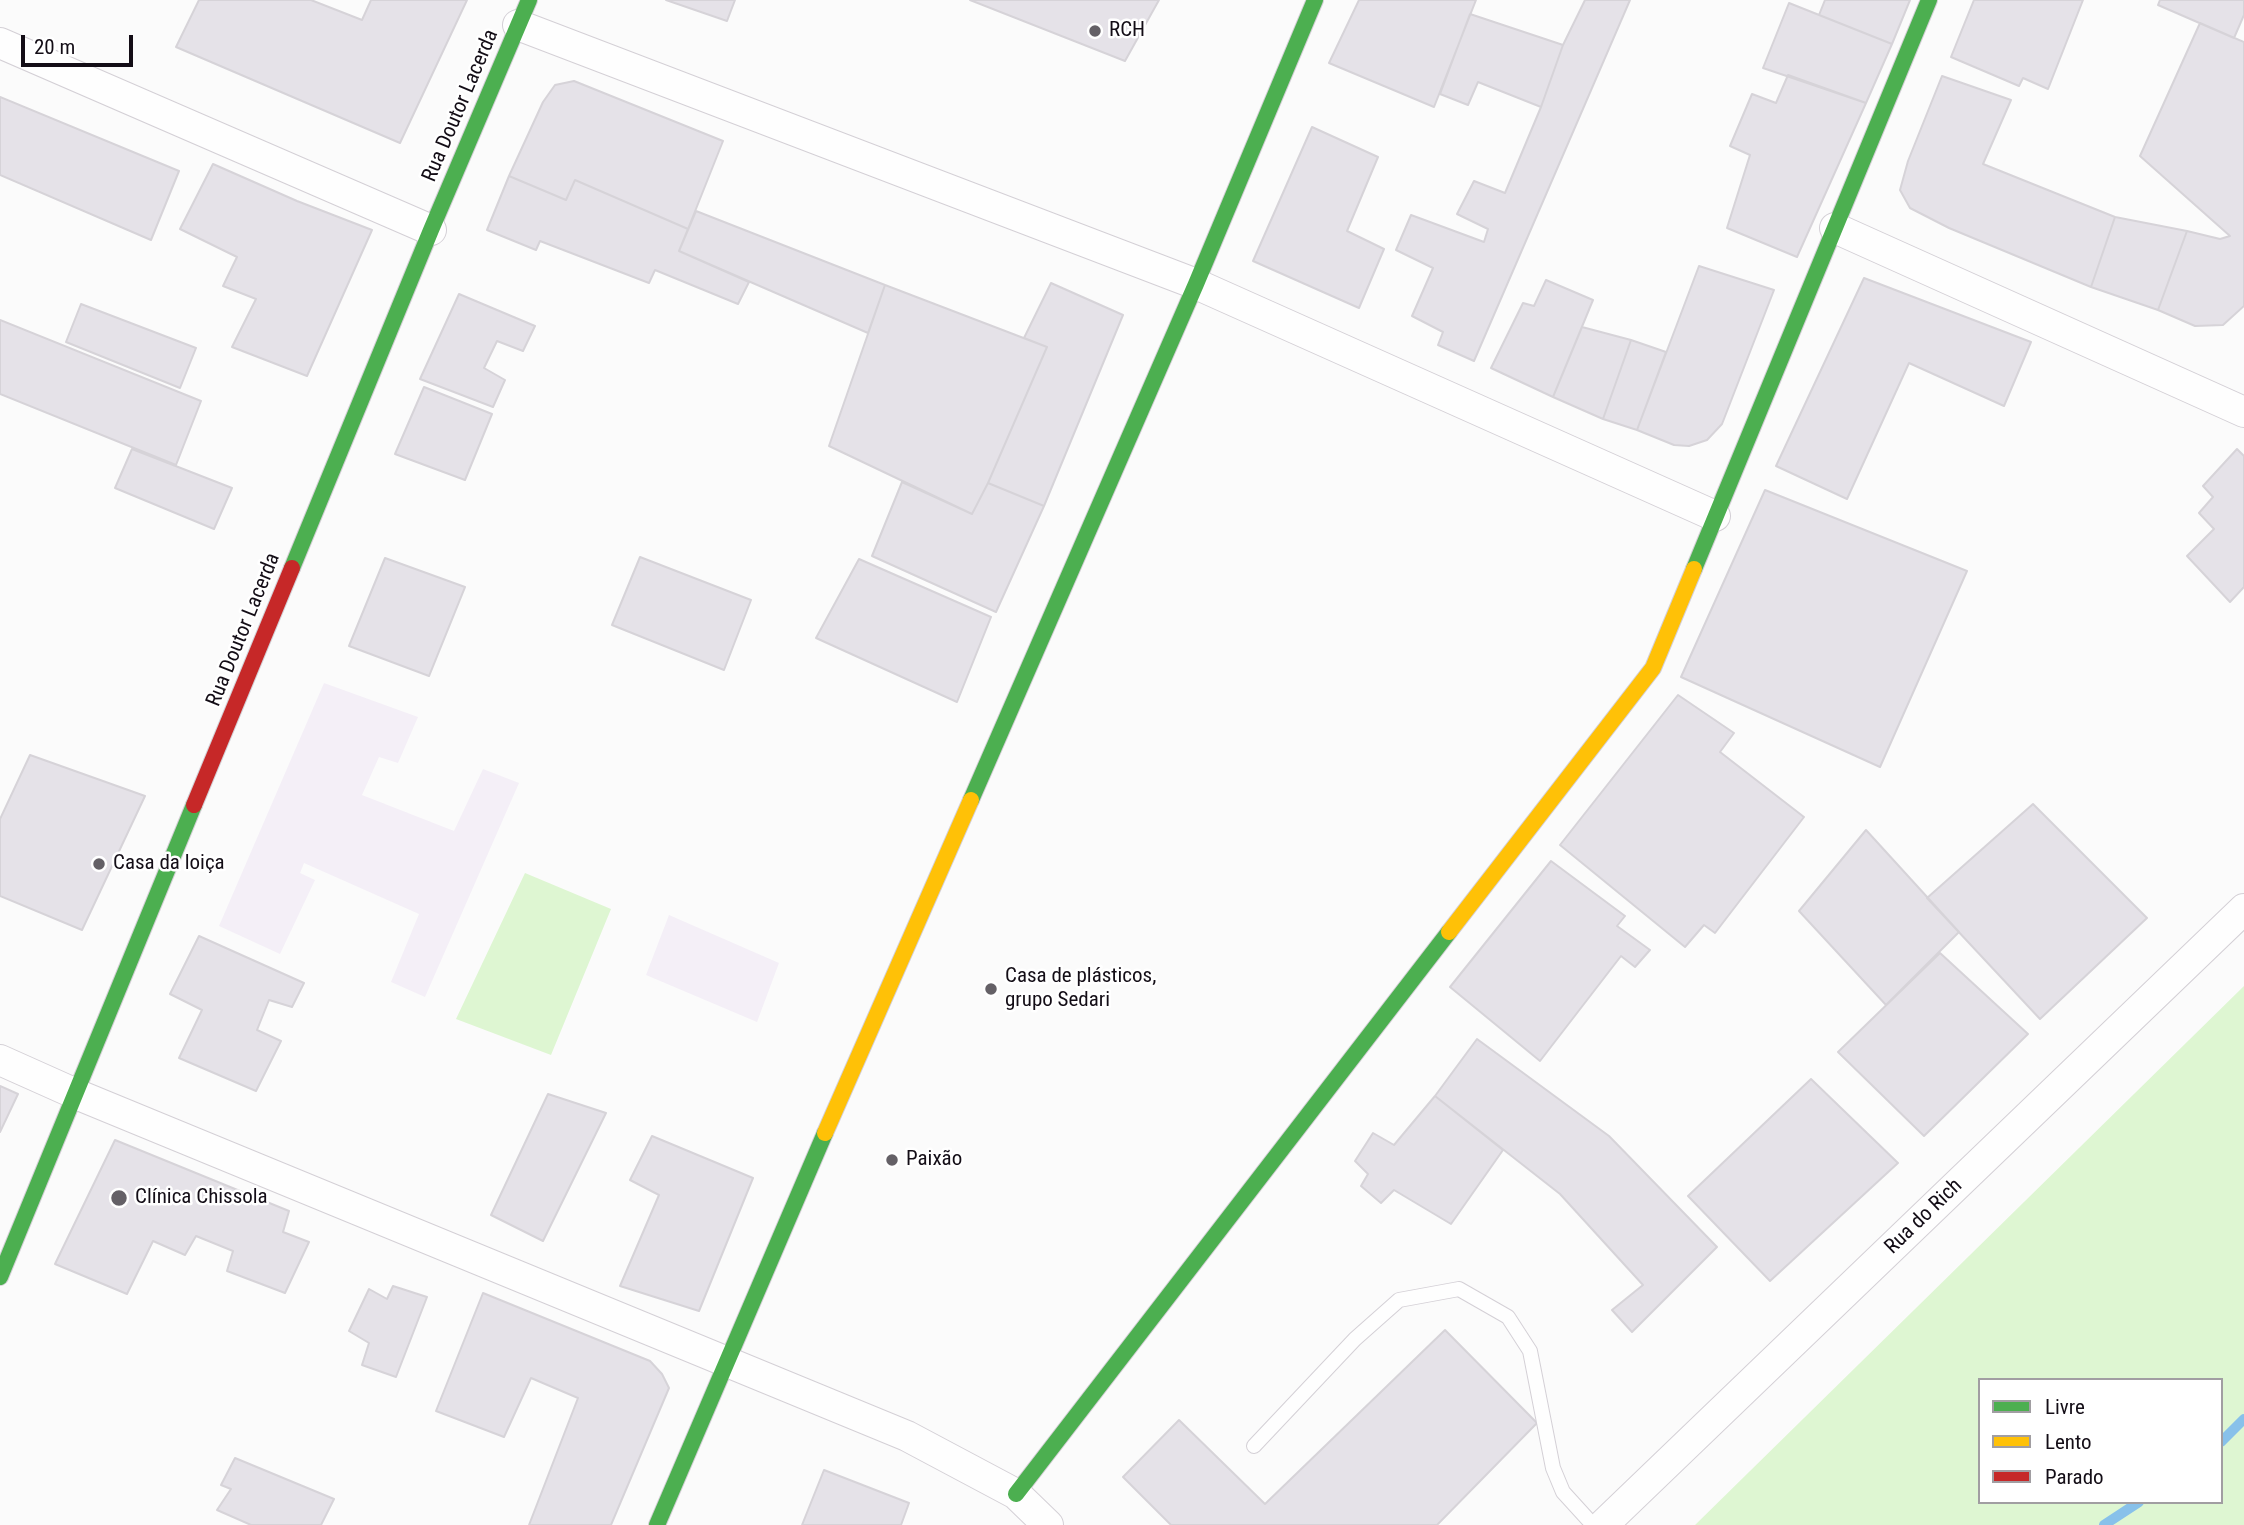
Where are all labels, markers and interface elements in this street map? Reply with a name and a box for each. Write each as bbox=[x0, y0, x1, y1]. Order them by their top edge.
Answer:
place label: RCH bbox=[1109, 18, 1145, 44]
scale bar bbox=[24, 21, 136, 65]
marker: RCH bbox=[1087, 23, 1103, 39]
street label: Rua Doutor Lacerda bbox=[418, 26, 504, 186]
text: 20 m bbox=[34, 35, 75, 59]
street label: Rua Doutor Lacerda bbox=[202, 550, 286, 710]
place label: Casa da loiça bbox=[113, 851, 225, 877]
marker: Casa da loiça bbox=[91, 856, 107, 872]
place label: Casa de plásticos, grupo Sedari bbox=[1005, 964, 1156, 1014]
marker: Casa de plásticos, grupo Sedari bbox=[983, 981, 999, 997]
place label: Paixão bbox=[906, 1147, 962, 1173]
marker: Paixão bbox=[884, 1152, 900, 1168]
street label: Rua do Rich bbox=[1880, 1174, 1968, 1260]
place label: Clínica Chissola bbox=[135, 1185, 268, 1211]
marker: Clínica Chissola bbox=[109, 1188, 129, 1208]
legend bbox=[1978, 1378, 2223, 1504]
text: Livre bbox=[2045, 1395, 2085, 1419]
text: Lento bbox=[2045, 1430, 2092, 1454]
text: Parado bbox=[2045, 1465, 2104, 1489]

